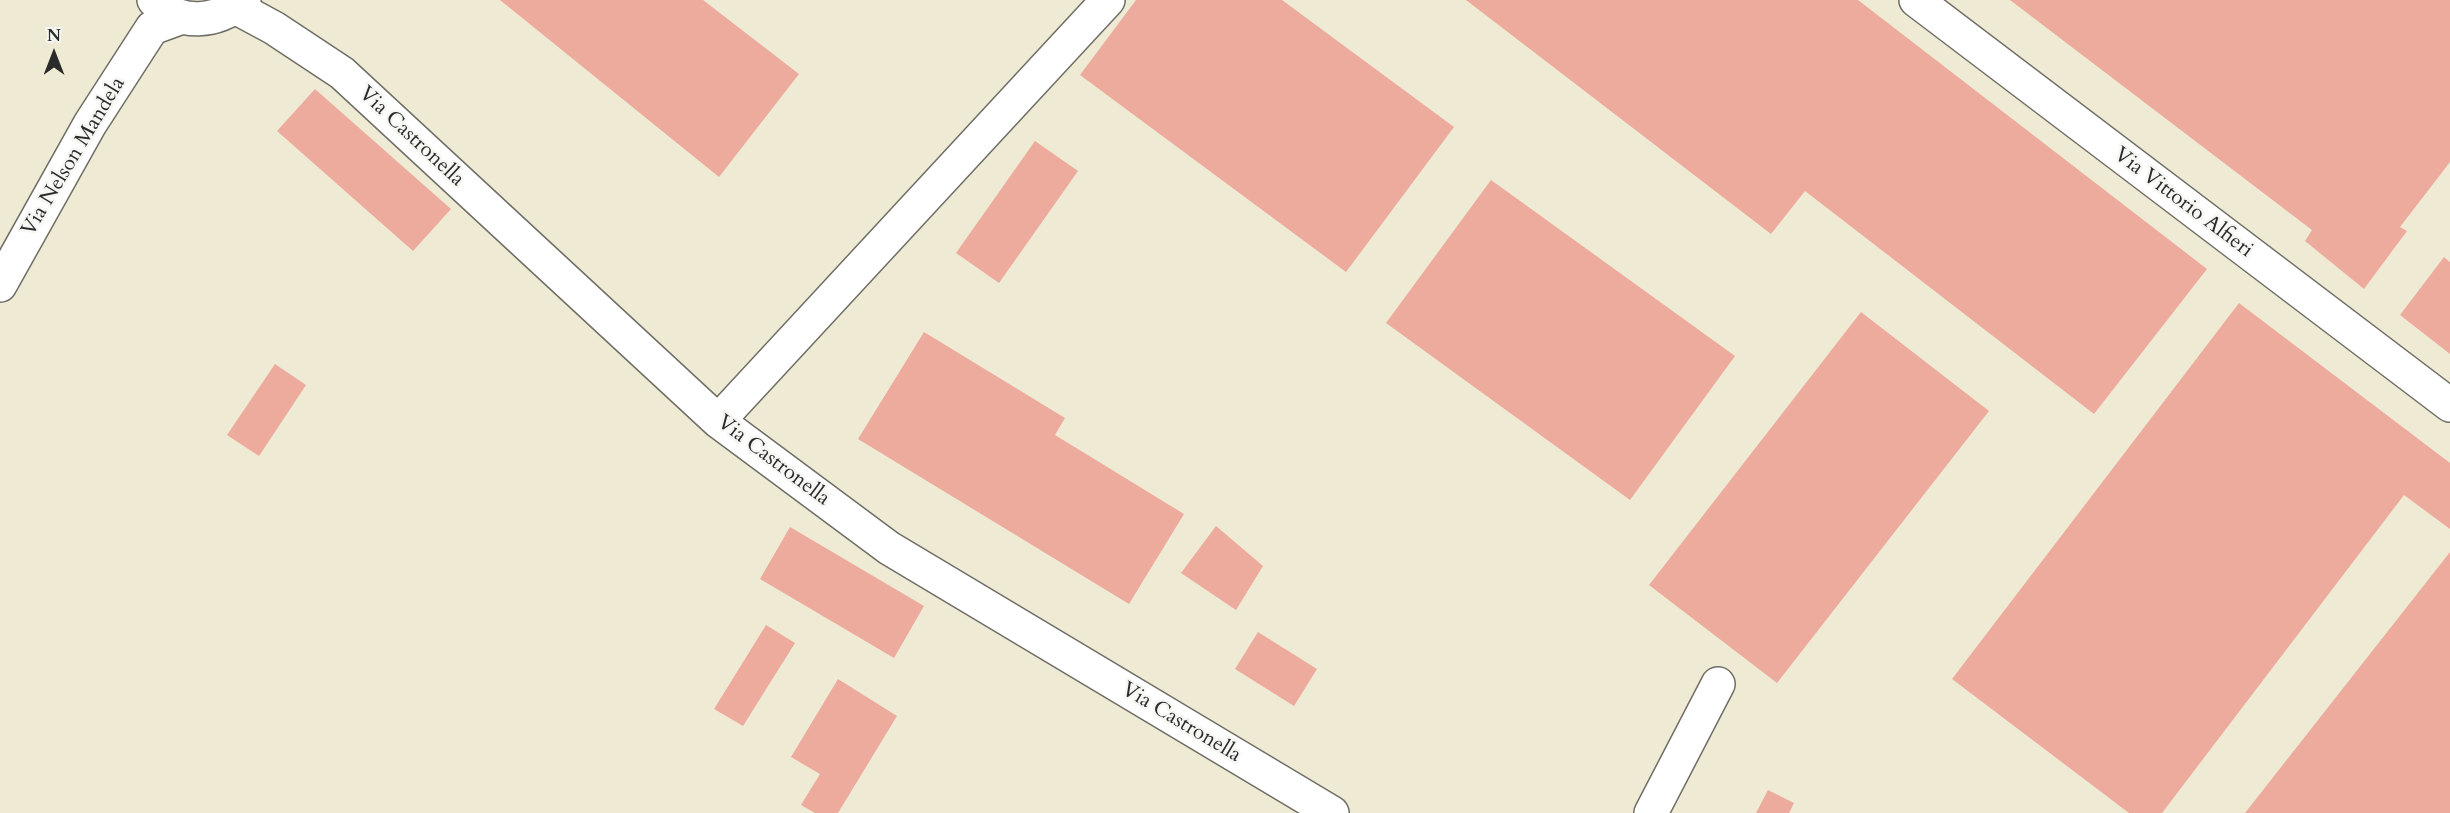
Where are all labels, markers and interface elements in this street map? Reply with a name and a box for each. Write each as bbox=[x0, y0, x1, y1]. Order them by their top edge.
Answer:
north arrow bbox=[24, 24, 84, 84]
text: N bbox=[47, 25, 61, 47]
street label: Via Nelson Mandela bbox=[17, 73, 131, 241]
street label: Via Castronella bbox=[353, 82, 469, 192]
street label: Via Vittorio Alfieri bbox=[2108, 142, 2258, 264]
street label: Via Castronella bbox=[711, 410, 835, 512]
street label: Via Castronella bbox=[1117, 677, 1245, 769]

